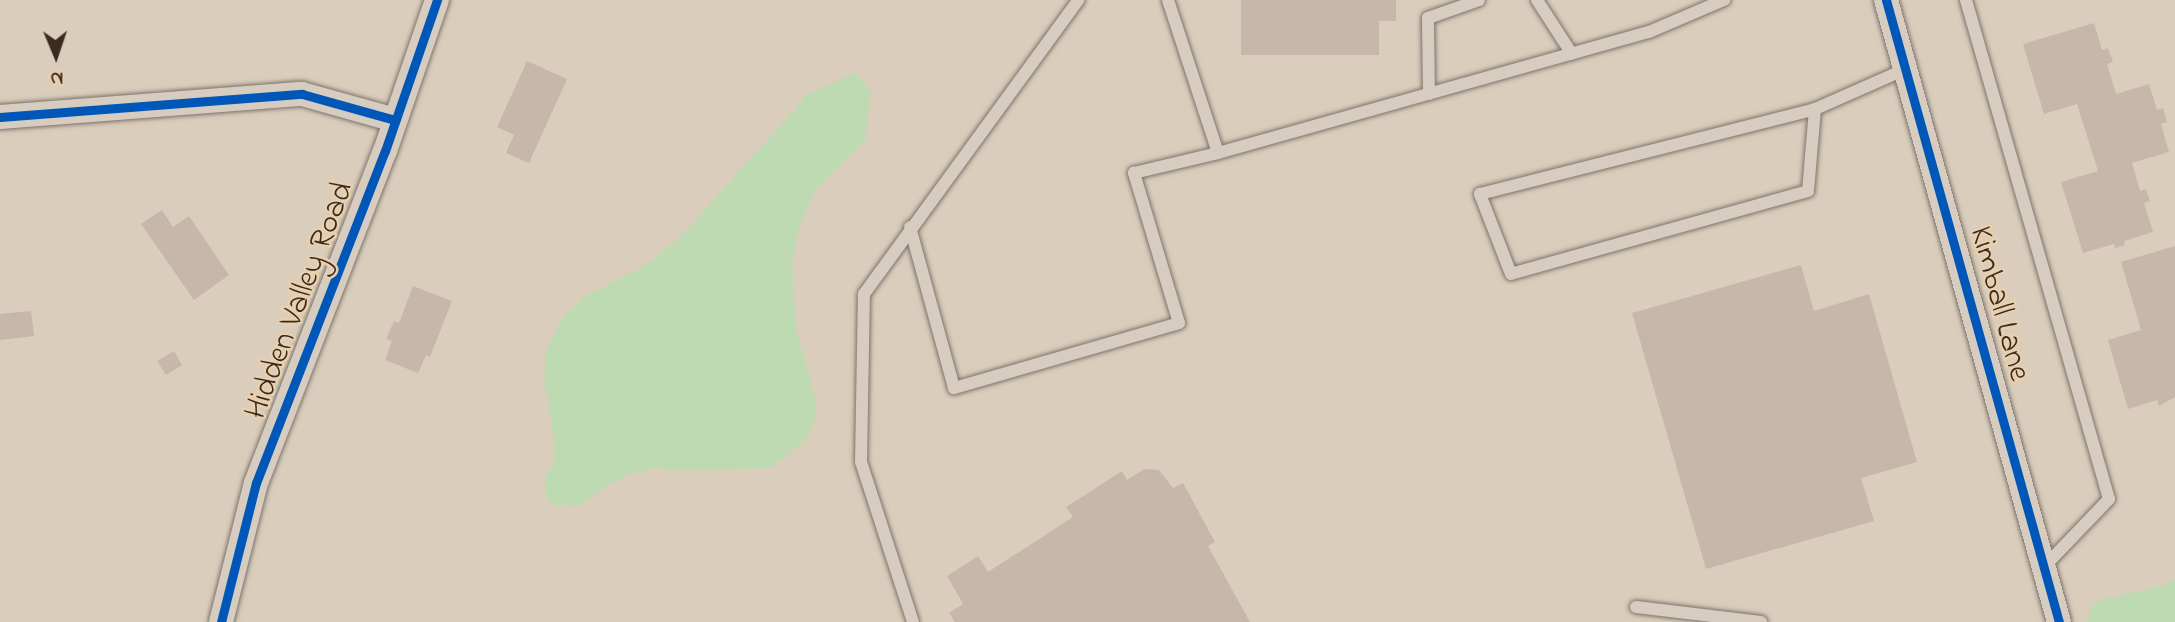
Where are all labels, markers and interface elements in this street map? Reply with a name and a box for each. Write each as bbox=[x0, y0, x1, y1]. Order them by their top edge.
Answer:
north arrow bbox=[21, 21, 91, 91]
text: N bbox=[50, 64, 64, 91]
street label: Hidden Valley Road bbox=[238, 177, 364, 425]
street label: Kimball Lane bbox=[1959, 223, 2037, 385]

